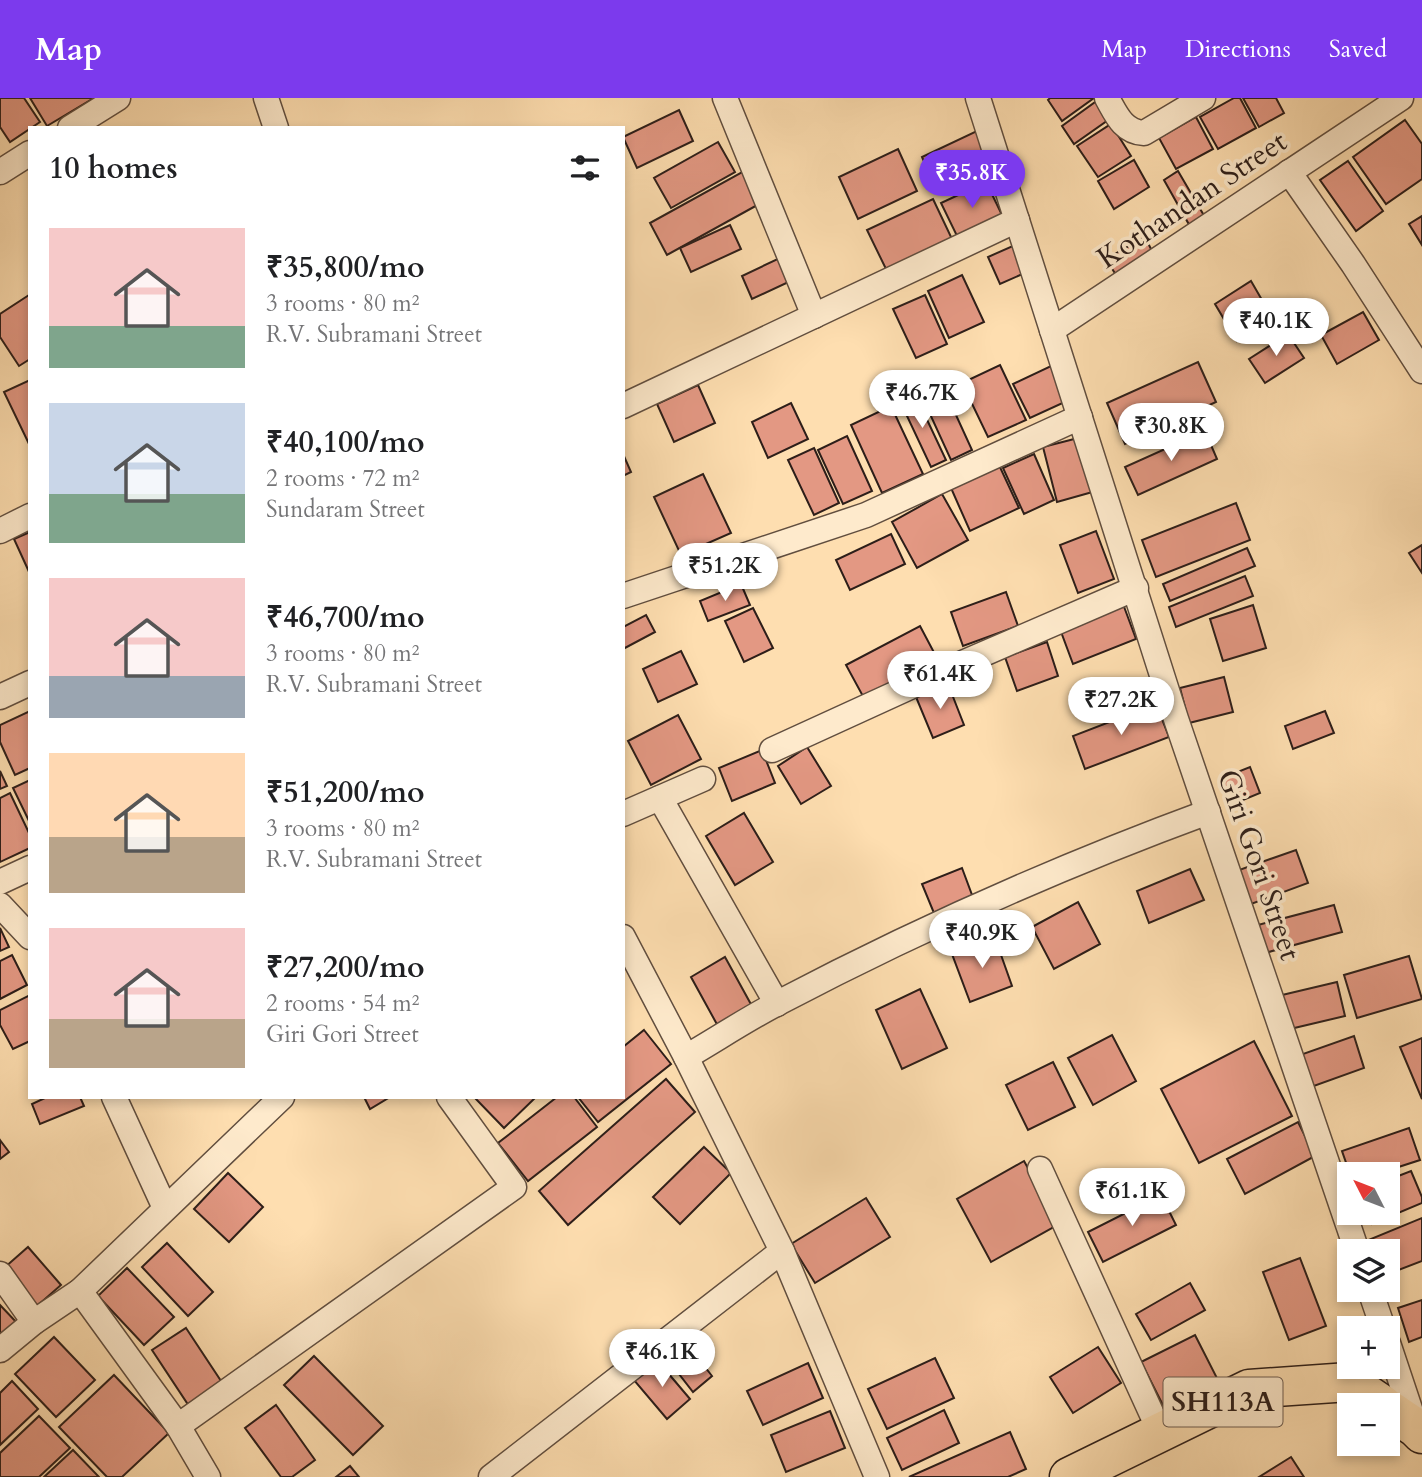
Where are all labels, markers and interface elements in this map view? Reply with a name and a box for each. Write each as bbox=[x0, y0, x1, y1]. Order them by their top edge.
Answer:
text: Map bbox=[35, 27, 102, 72]
text: Map bbox=[1101, 33, 1147, 66]
text: Directions bbox=[1185, 33, 1291, 66]
text: Saved bbox=[1329, 33, 1387, 66]
street label: Kothandan Street bbox=[1089, 121, 1295, 279]
text: 10 homes bbox=[49, 148, 178, 189]
icon: filters bbox=[566, 149, 604, 187]
pin: ₹35.8K bbox=[915, 150, 1029, 210]
text: ₹35.8K bbox=[935, 157, 1009, 188]
text: ₹35,800/mo bbox=[266, 247, 425, 288]
icon: home bbox=[105, 256, 189, 340]
text: 3 rooms · 80 m² bbox=[266, 288, 419, 319]
pin: ₹40.1K bbox=[1219, 299, 1333, 358]
text: ₹40.1K bbox=[1239, 305, 1313, 336]
text: R.V. Subramani Street bbox=[266, 319, 482, 350]
pin: ₹46.7K bbox=[865, 370, 979, 430]
text: ₹46.7K bbox=[885, 377, 959, 408]
pin: ₹30.8K bbox=[1114, 404, 1228, 463]
text: ₹30.8K bbox=[1134, 410, 1208, 441]
text: ₹40,100/mo bbox=[266, 422, 425, 463]
icon: home bbox=[105, 431, 189, 515]
text: 2 rooms · 72 m² bbox=[266, 463, 419, 494]
text: Sundaram Street bbox=[266, 494, 425, 525]
pin: ₹51.2K bbox=[668, 544, 782, 603]
text: ₹51.2K bbox=[688, 550, 762, 581]
text: ₹46,700/mo bbox=[266, 597, 425, 638]
icon: home bbox=[105, 606, 189, 690]
text: 3 rooms · 80 m² bbox=[266, 638, 419, 669]
pin: ₹61.4K bbox=[883, 652, 997, 711]
text: ₹61.4K bbox=[903, 658, 977, 689]
text: R.V. Subramani Street bbox=[266, 669, 482, 700]
pin: ₹27.2K bbox=[1064, 678, 1178, 737]
text: ₹27.2K bbox=[1084, 684, 1158, 715]
street label: Giri Gori Street bbox=[1207, 764, 1311, 966]
text: ₹51,200/mo bbox=[266, 772, 425, 813]
icon: home bbox=[105, 781, 189, 865]
text: 3 rooms · 80 m² bbox=[266, 813, 419, 844]
text: R.V. Subramani Street bbox=[266, 844, 482, 875]
pin: ₹40.9K bbox=[925, 910, 1039, 970]
text: ₹40.9K bbox=[945, 917, 1019, 948]
text: ₹27,200/mo bbox=[266, 947, 425, 988]
icon: home bbox=[105, 956, 189, 1040]
text: 2 rooms · 54 m² bbox=[266, 988, 419, 1019]
text: Giri Gori Street bbox=[266, 1019, 419, 1050]
north arrow bbox=[1337, 1162, 1400, 1225]
map controls bbox=[1337, 1162, 1400, 1456]
pin: ₹61.1K bbox=[1075, 1168, 1189, 1228]
text: ₹61.1K bbox=[1095, 1175, 1169, 1206]
button: layers bbox=[1337, 1239, 1400, 1302]
button: + bbox=[1337, 1316, 1400, 1379]
pin: ₹46.1K bbox=[605, 1330, 719, 1389]
text: ₹46.1K bbox=[625, 1336, 699, 1367]
road number: SH113A bbox=[1164, 1378, 1282, 1426]
button: − bbox=[1337, 1393, 1400, 1456]

